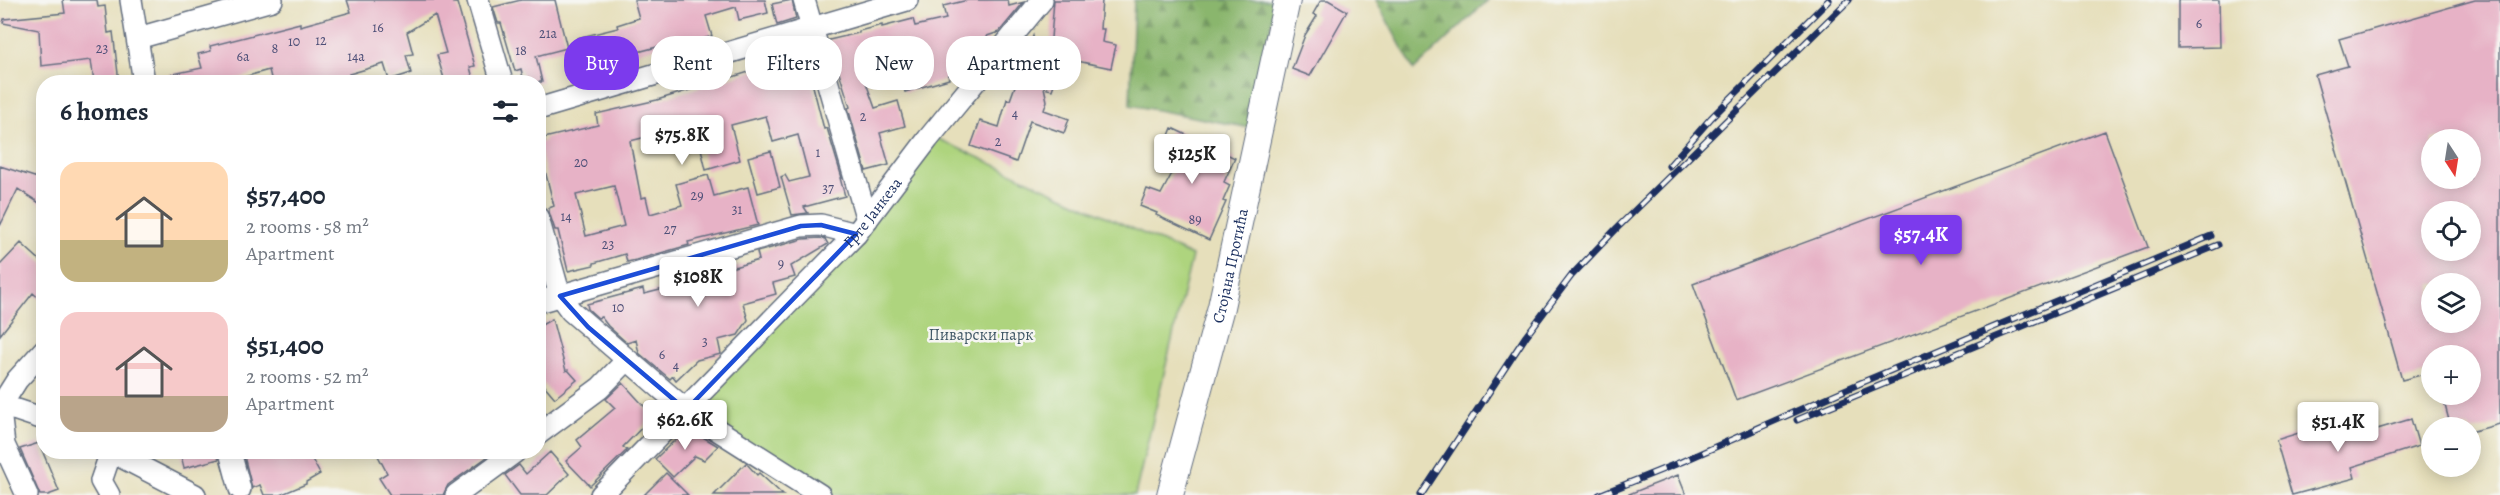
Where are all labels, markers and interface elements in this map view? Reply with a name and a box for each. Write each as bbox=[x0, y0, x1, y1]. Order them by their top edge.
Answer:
house number: 6 bbox=[2196, 14, 2202, 33]
house number: 16 bbox=[372, 18, 384, 37]
house number: 21a bbox=[539, 24, 557, 43]
house number: 12 bbox=[315, 31, 327, 50]
house number: 10 bbox=[288, 32, 300, 51]
chip: Buy bbox=[564, 36, 639, 90]
chip: Rent bbox=[651, 36, 733, 90]
chip: Filters bbox=[745, 36, 842, 90]
chip: New bbox=[854, 36, 934, 90]
chip: Apartment bbox=[946, 36, 1081, 90]
house number: 23 bbox=[96, 39, 108, 58]
house number: 8 bbox=[272, 39, 279, 58]
house number: 18 bbox=[515, 41, 527, 60]
house number: 6a bbox=[237, 47, 250, 66]
house number: 14a bbox=[347, 47, 365, 66]
text: 6 homes bbox=[60, 94, 149, 129]
icon: filters bbox=[489, 95, 522, 128]
house number: 4 bbox=[1012, 104, 1018, 123]
house number: 2 bbox=[860, 107, 867, 126]
pin: $75.8K bbox=[633, 115, 731, 166]
text: $75.8K bbox=[655, 121, 709, 148]
north arrow bbox=[2421, 129, 2481, 189]
map controls bbox=[2421, 129, 2481, 477]
house number: 2 bbox=[995, 132, 1002, 151]
pin: $125K bbox=[1150, 134, 1234, 185]
text: $125K bbox=[1168, 140, 1216, 167]
house number: 1 bbox=[816, 143, 821, 162]
house number: 20 bbox=[574, 153, 588, 172]
street label: Грге Јанкеза bbox=[838, 172, 908, 253]
text: $57,400 bbox=[246, 178, 326, 213]
house number: 37 bbox=[822, 179, 834, 198]
icon: home bbox=[108, 186, 180, 258]
house number: 29 bbox=[690, 186, 704, 205]
house number: 31 bbox=[732, 200, 743, 219]
button: locate bbox=[2421, 201, 2481, 261]
street label: Стојана Протића bbox=[1207, 206, 1254, 326]
house number: 14 bbox=[560, 207, 572, 226]
house number: 89 bbox=[1188, 210, 1202, 229]
text: 2 rooms · 58 m² bbox=[246, 213, 369, 240]
pin: $57.4K bbox=[1872, 215, 1970, 266]
house number: 27 bbox=[664, 220, 676, 239]
text: $57.4K bbox=[1894, 221, 1948, 248]
house number: 23 bbox=[602, 235, 614, 254]
text: Apartment bbox=[246, 240, 335, 267]
house number: 9 bbox=[778, 254, 784, 273]
pin: $108K bbox=[656, 257, 740, 308]
text: $108K bbox=[673, 263, 723, 290]
button: layers bbox=[2421, 273, 2481, 333]
house number: 10 bbox=[612, 298, 624, 317]
park label: Пиварски парк bbox=[929, 324, 1033, 346]
text: $51,400 bbox=[246, 328, 324, 363]
house number: 3 bbox=[702, 332, 708, 351]
icon: home bbox=[108, 336, 180, 408]
house number: 6 bbox=[659, 345, 665, 364]
button: + bbox=[2421, 345, 2481, 405]
house number: 4 bbox=[673, 356, 679, 375]
text: 2 rooms · 52 m² bbox=[246, 363, 369, 390]
text: Apartment bbox=[246, 390, 335, 417]
pin: $62.6K bbox=[636, 400, 734, 451]
pin: $51.4K bbox=[2289, 402, 2387, 453]
text: $62.6K bbox=[657, 406, 713, 433]
text: $51.4K bbox=[2311, 408, 2365, 435]
button: − bbox=[2421, 417, 2481, 477]

